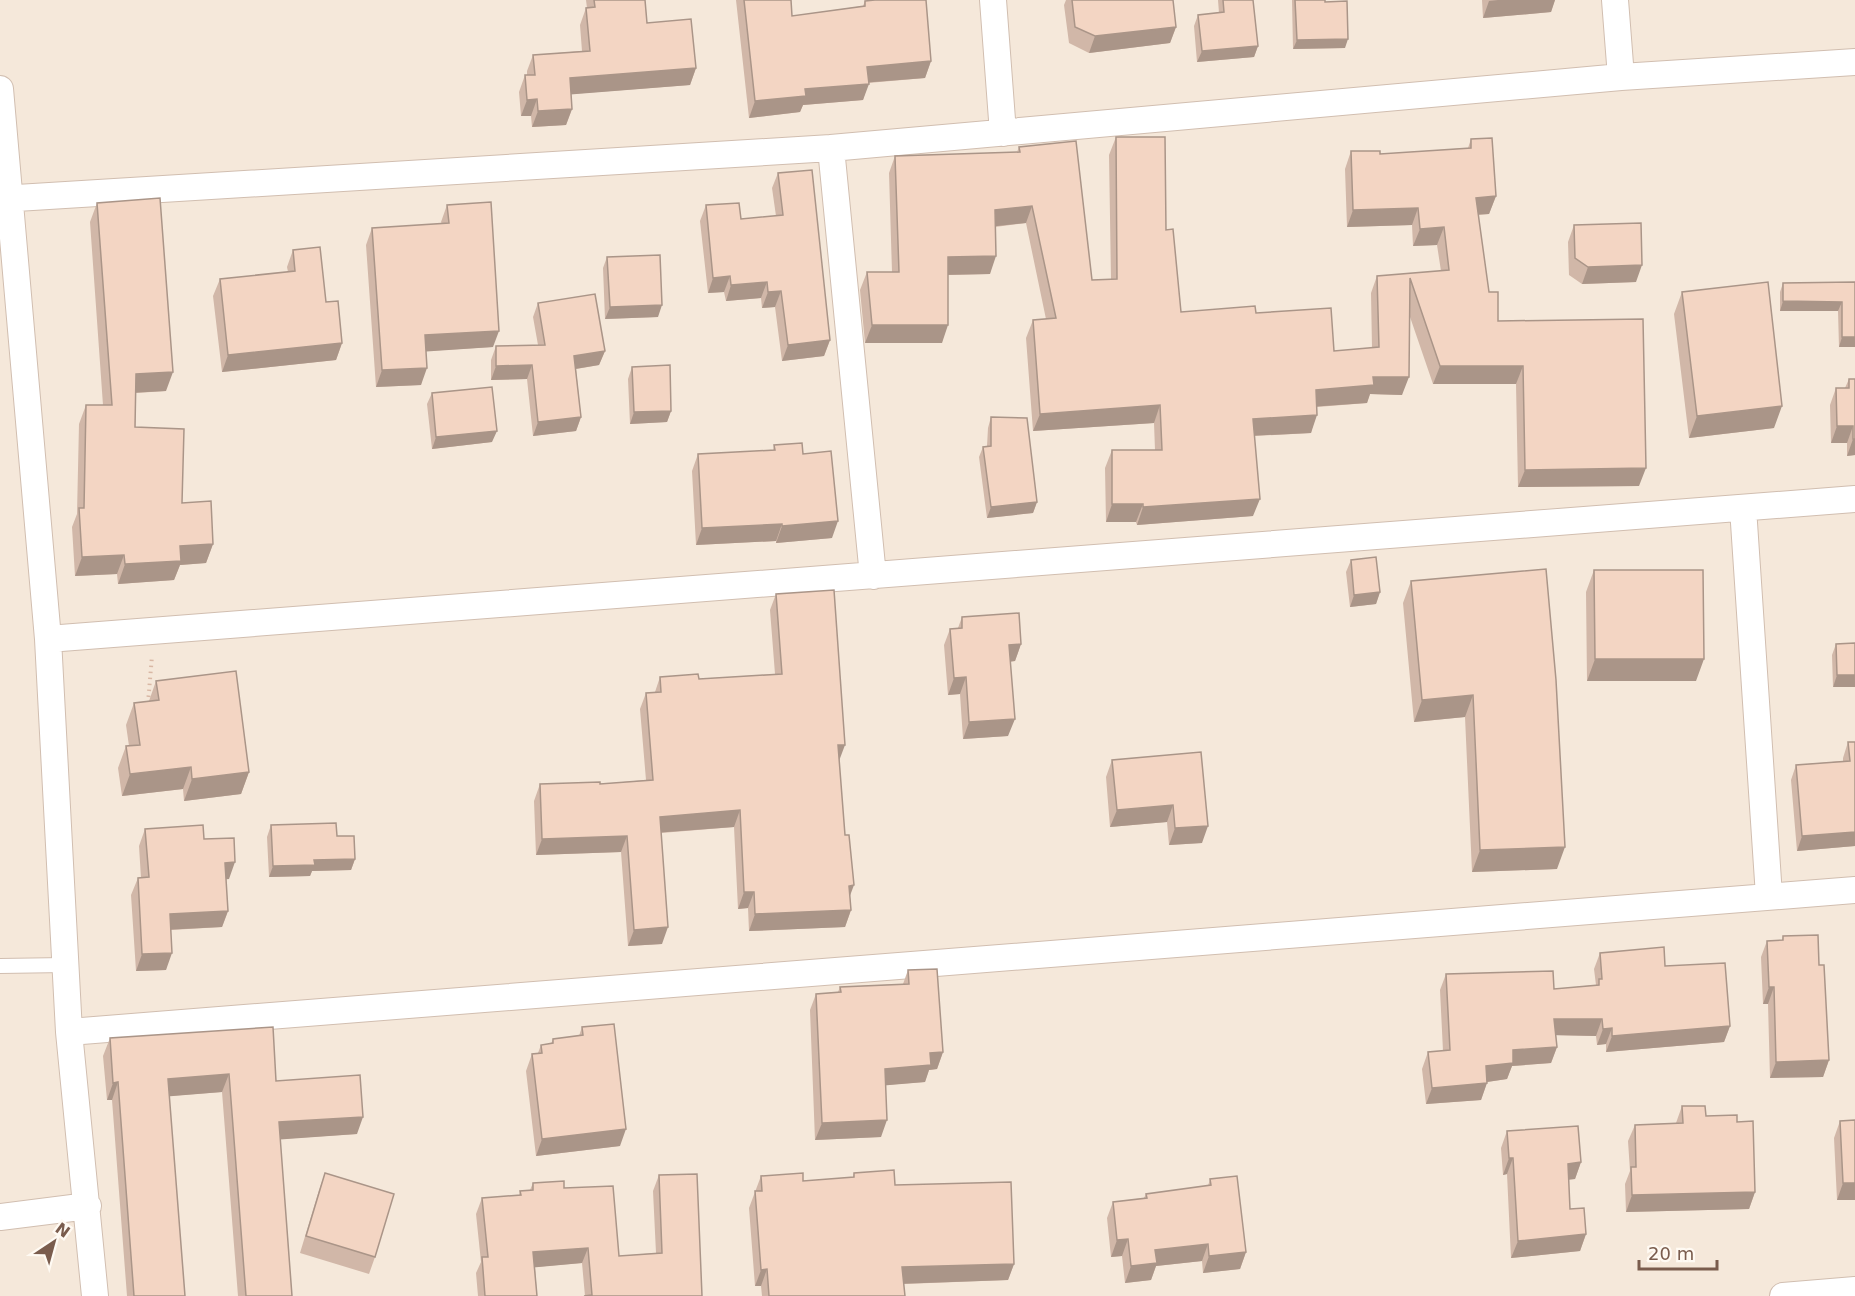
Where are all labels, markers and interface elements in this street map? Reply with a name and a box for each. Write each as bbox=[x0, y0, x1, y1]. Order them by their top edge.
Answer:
north arrow bbox=[24, 1212, 84, 1272]
text: N bbox=[52, 1219, 74, 1242]
scale bar bbox=[1639, 1233, 1717, 1271]
text: 20 m bbox=[1648, 1243, 1694, 1264]

